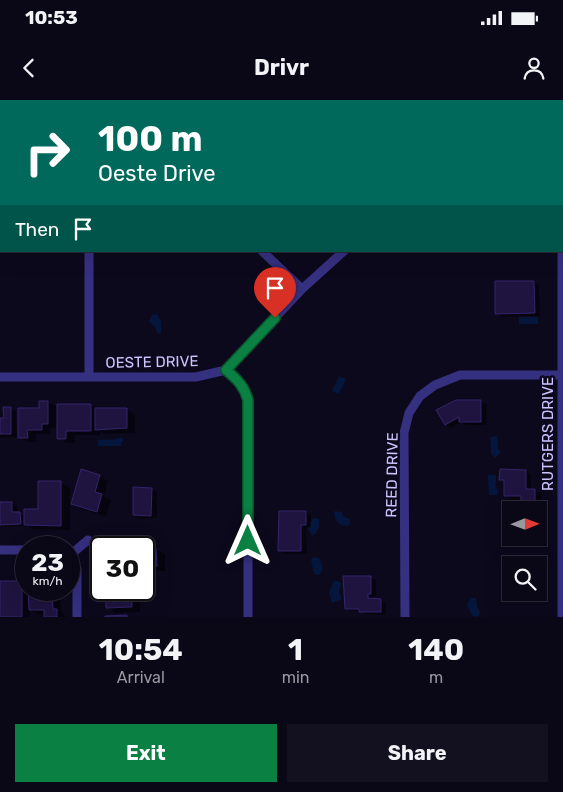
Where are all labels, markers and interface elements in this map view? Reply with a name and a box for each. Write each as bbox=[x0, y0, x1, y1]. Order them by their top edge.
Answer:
text: 10:53 bbox=[25, 6, 78, 29]
icon: back bbox=[15, 54, 43, 82]
text: Drivr bbox=[254, 54, 309, 81]
icon: person bbox=[520, 54, 548, 82]
text: 100 m bbox=[98, 118, 203, 160]
icon: right bbox=[15, 120, 80, 185]
text: Oeste Drive bbox=[98, 160, 216, 187]
icon: arrive bbox=[69, 215, 97, 243]
text: Then bbox=[15, 218, 59, 241]
pin bbox=[254, 267, 296, 318]
icon: arrive bbox=[261, 274, 289, 302]
street label: OESTE DRIVE bbox=[105, 352, 199, 372]
street label: RUTGERS DRIVE bbox=[539, 377, 557, 491]
street label: REED DRIVE bbox=[382, 432, 402, 518]
north arrow bbox=[502, 501, 548, 546]
map controls bbox=[502, 501, 547, 601]
position arrow bbox=[221, 514, 273, 566]
speed limit sign: 30 bbox=[90, 536, 155, 601]
text: 23 bbox=[31, 548, 64, 577]
button: search bbox=[502, 556, 547, 601]
text: km/h bbox=[33, 574, 62, 588]
text: 10:54 bbox=[99, 632, 183, 668]
text: 1 bbox=[288, 632, 303, 668]
text: 140 bbox=[408, 632, 464, 668]
text: Arrival bbox=[117, 668, 165, 687]
text: min bbox=[282, 668, 309, 687]
text: m bbox=[429, 668, 443, 687]
button: Exit bbox=[15, 724, 277, 782]
button: Share bbox=[287, 724, 548, 782]

